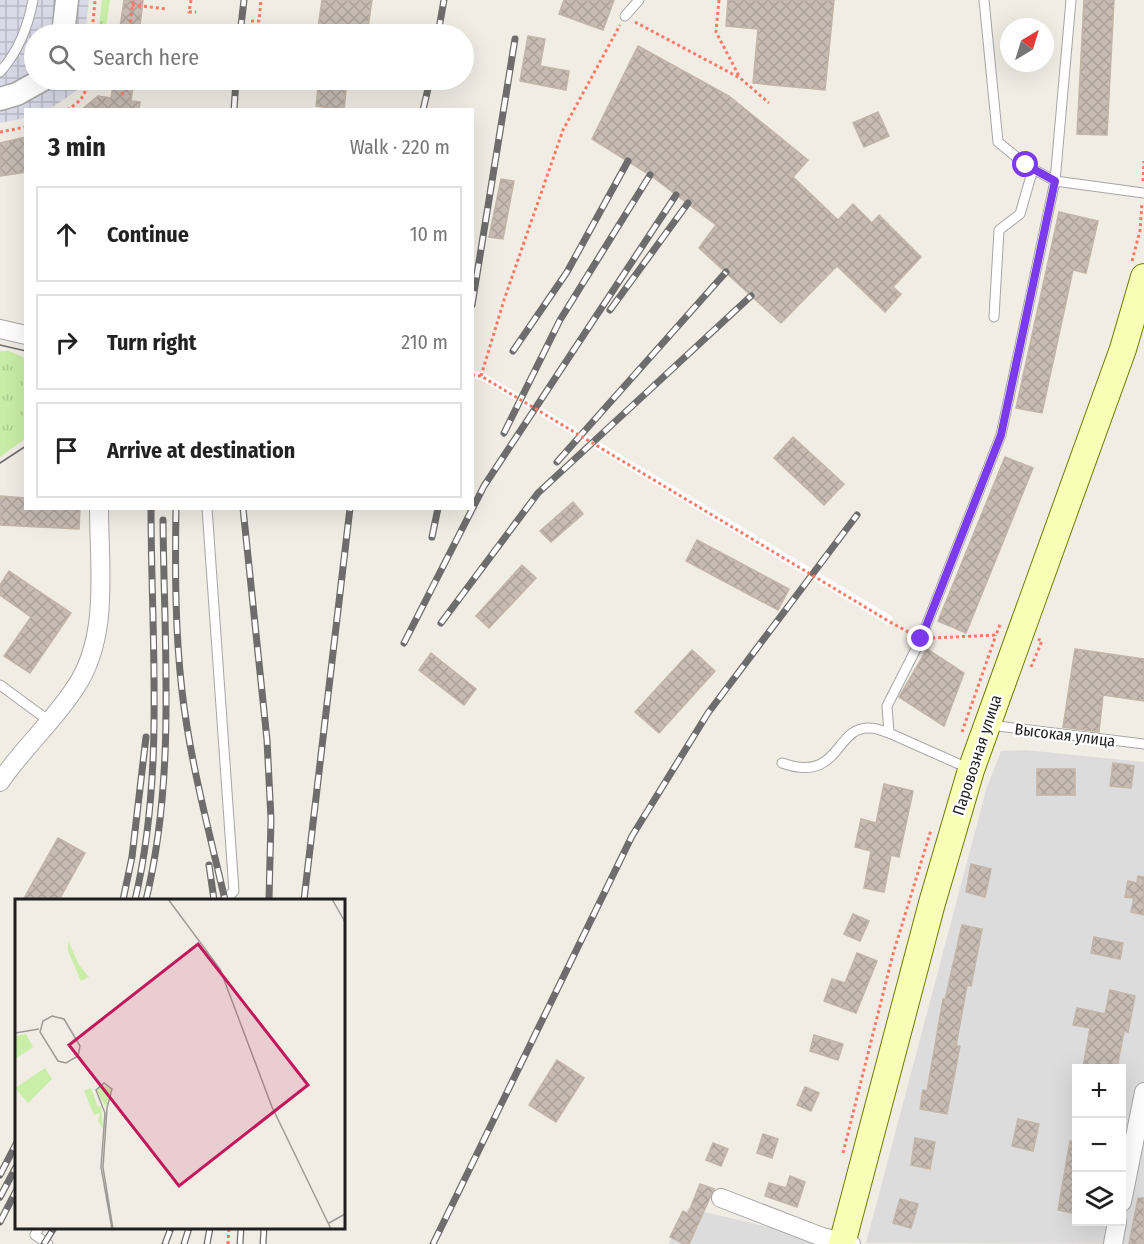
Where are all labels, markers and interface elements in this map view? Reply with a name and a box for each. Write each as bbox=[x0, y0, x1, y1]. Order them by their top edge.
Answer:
north arrow bbox=[1000, 18, 1054, 72]
search box bbox=[24, 24, 474, 90]
icon: search bbox=[45, 41, 78, 74]
text: Search here bbox=[93, 44, 199, 71]
text: 3 min bbox=[48, 132, 106, 163]
text: Walk · 220 m bbox=[350, 135, 450, 159]
route start bbox=[1012, 151, 1038, 177]
icon: ahead bbox=[50, 218, 83, 251]
text: Continue bbox=[107, 221, 189, 248]
text: 10 m bbox=[410, 222, 448, 246]
icon: right bbox=[50, 326, 83, 359]
text: Turn right bbox=[107, 329, 196, 356]
text: 210 m bbox=[401, 330, 448, 354]
icon: arrive bbox=[50, 434, 83, 467]
text: Arrive at destination bbox=[107, 437, 295, 464]
route end bbox=[907, 625, 933, 651]
street label: Паровозная улица bbox=[949, 692, 1005, 818]
street label: Высокая улица bbox=[1014, 719, 1117, 751]
inset map bbox=[15, 899, 345, 1229]
map controls bbox=[1072, 1064, 1126, 1226]
button: + bbox=[1072, 1064, 1126, 1118]
button: − bbox=[1072, 1118, 1126, 1172]
button: layers bbox=[1072, 1172, 1126, 1226]

